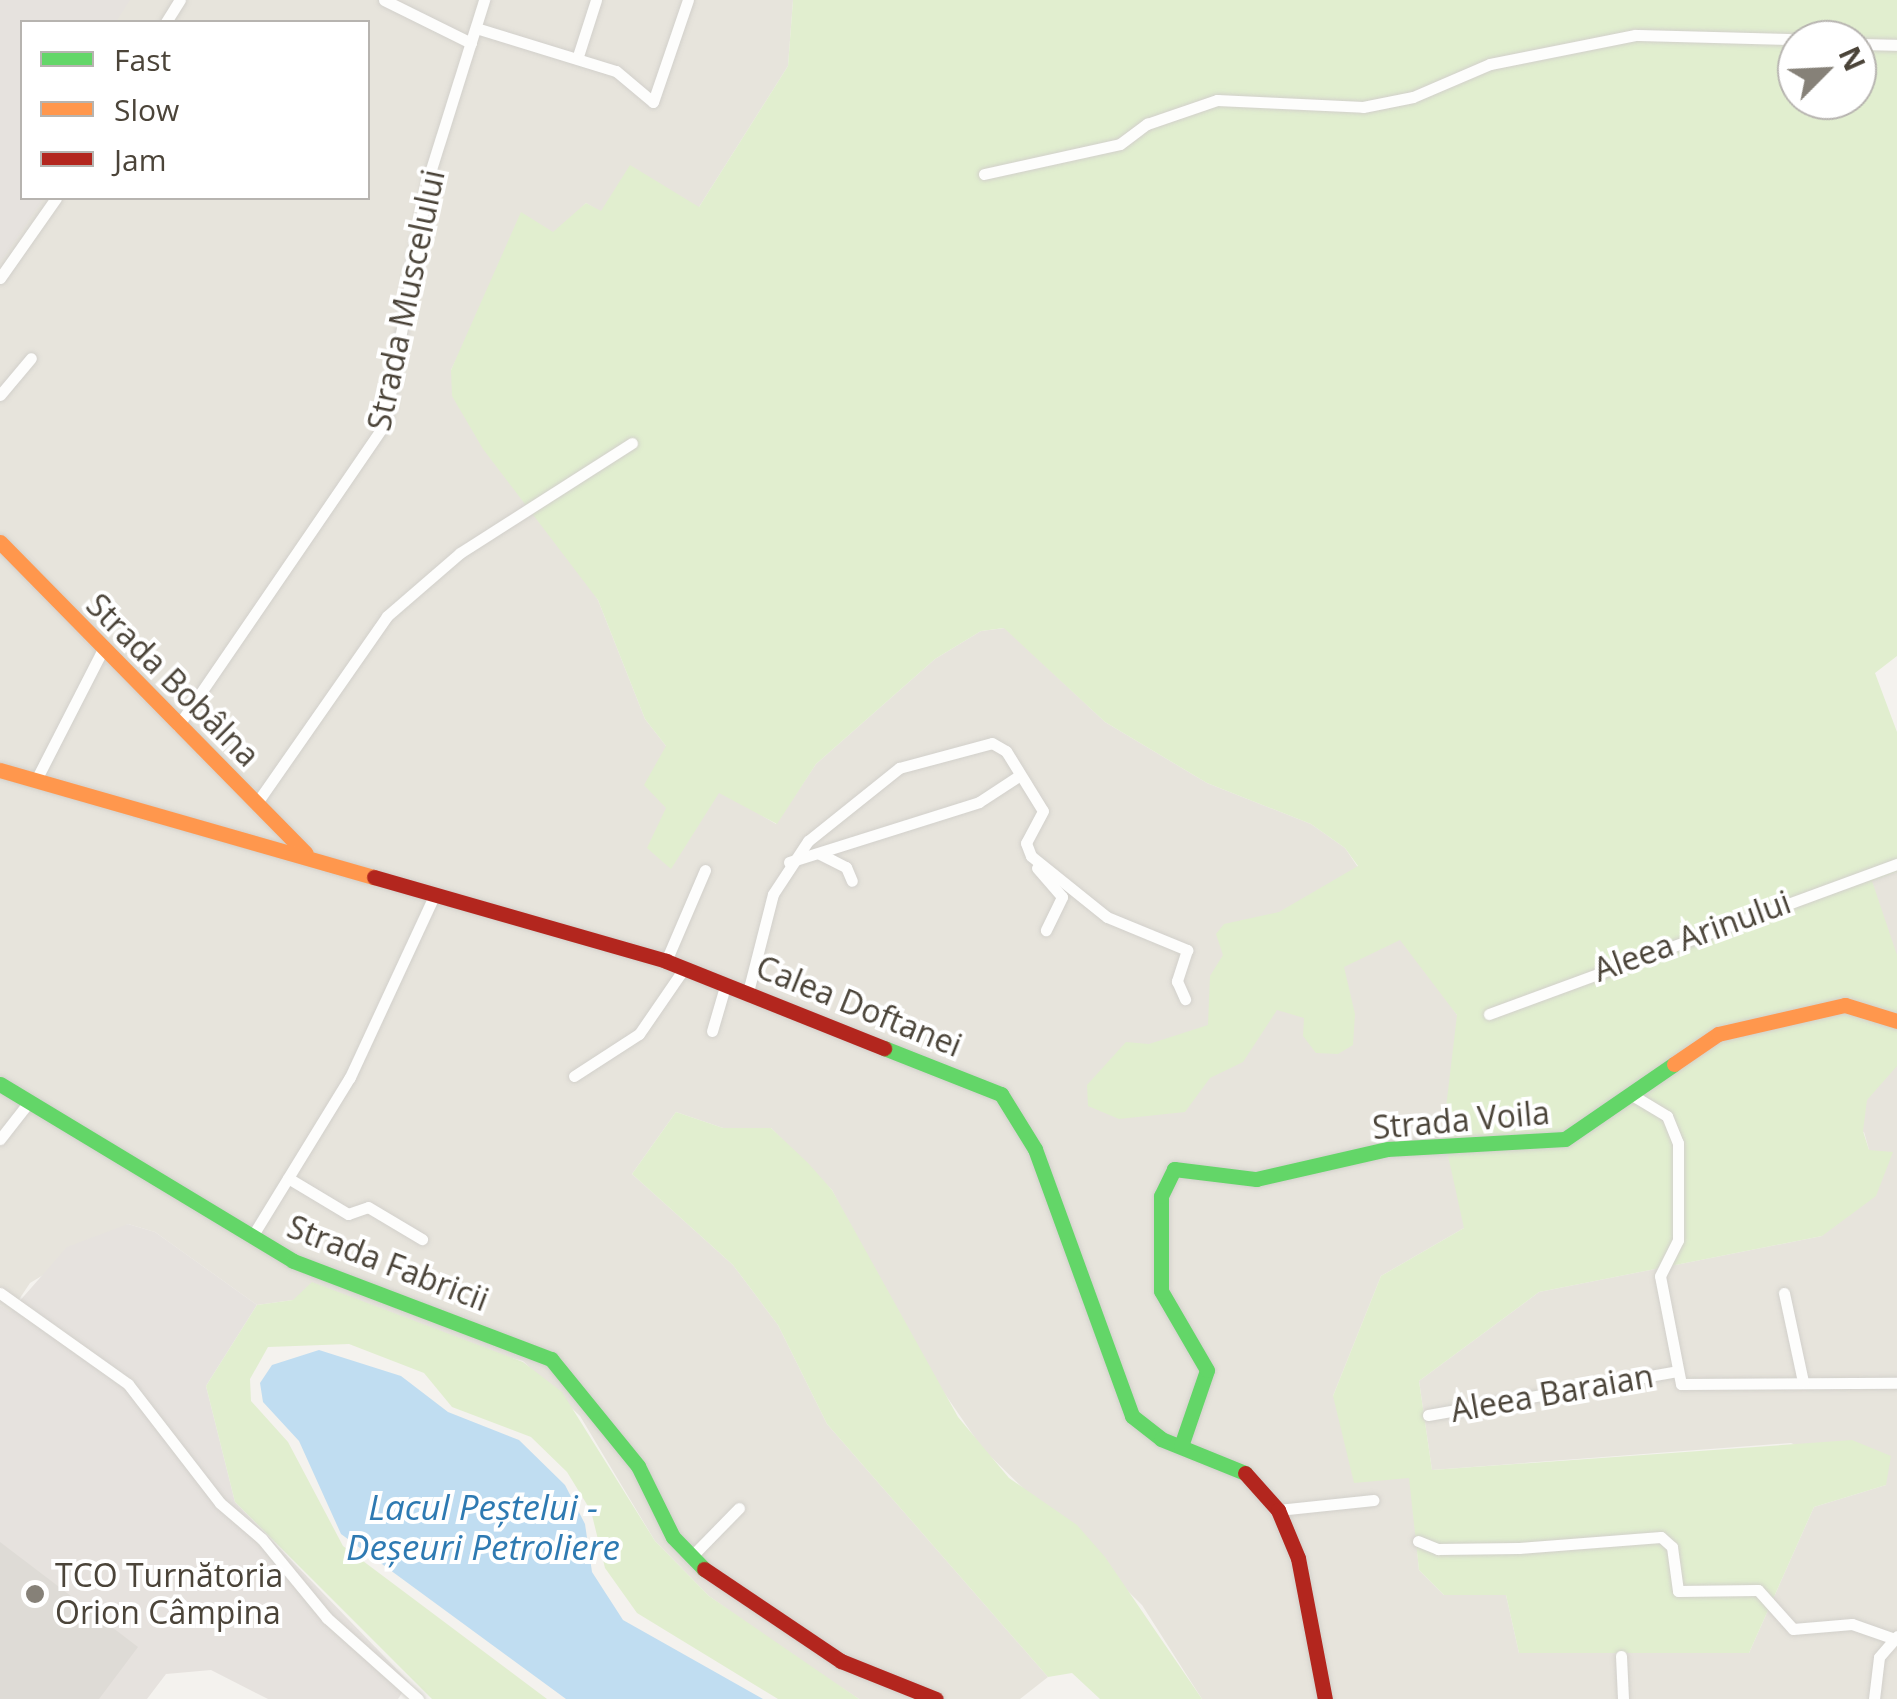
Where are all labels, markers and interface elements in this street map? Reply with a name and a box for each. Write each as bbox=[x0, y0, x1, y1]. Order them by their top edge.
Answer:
legend bbox=[20, 20, 370, 200]
north arrow bbox=[1777, 20, 1877, 120]
text: Fast bbox=[114, 39, 171, 80]
text: N bbox=[1831, 40, 1875, 77]
text: Slow bbox=[114, 89, 179, 130]
text: Jam bbox=[114, 139, 167, 180]
street label: Strada Muscelului bbox=[360, 166, 452, 434]
street label: Strada Bobâlna bbox=[79, 586, 267, 774]
street label: Aleea Arinului bbox=[1588, 883, 1796, 989]
street label: Calea Doftanei bbox=[751, 947, 967, 1065]
street label: Strada Voila bbox=[1371, 1093, 1551, 1147]
street label: Strada Fabricii bbox=[282, 1207, 494, 1319]
street label: Aleea Baraian bbox=[1448, 1356, 1656, 1430]
water label: Lacul Peștelui - Deșeuri Petroliere bbox=[346, 1486, 620, 1568]
place label: TCO Turnătoria Orion Câmpina bbox=[55, 1557, 283, 1632]
marker: TCO Turnătoria Orion Câmpina bbox=[24, 1583, 46, 1605]

